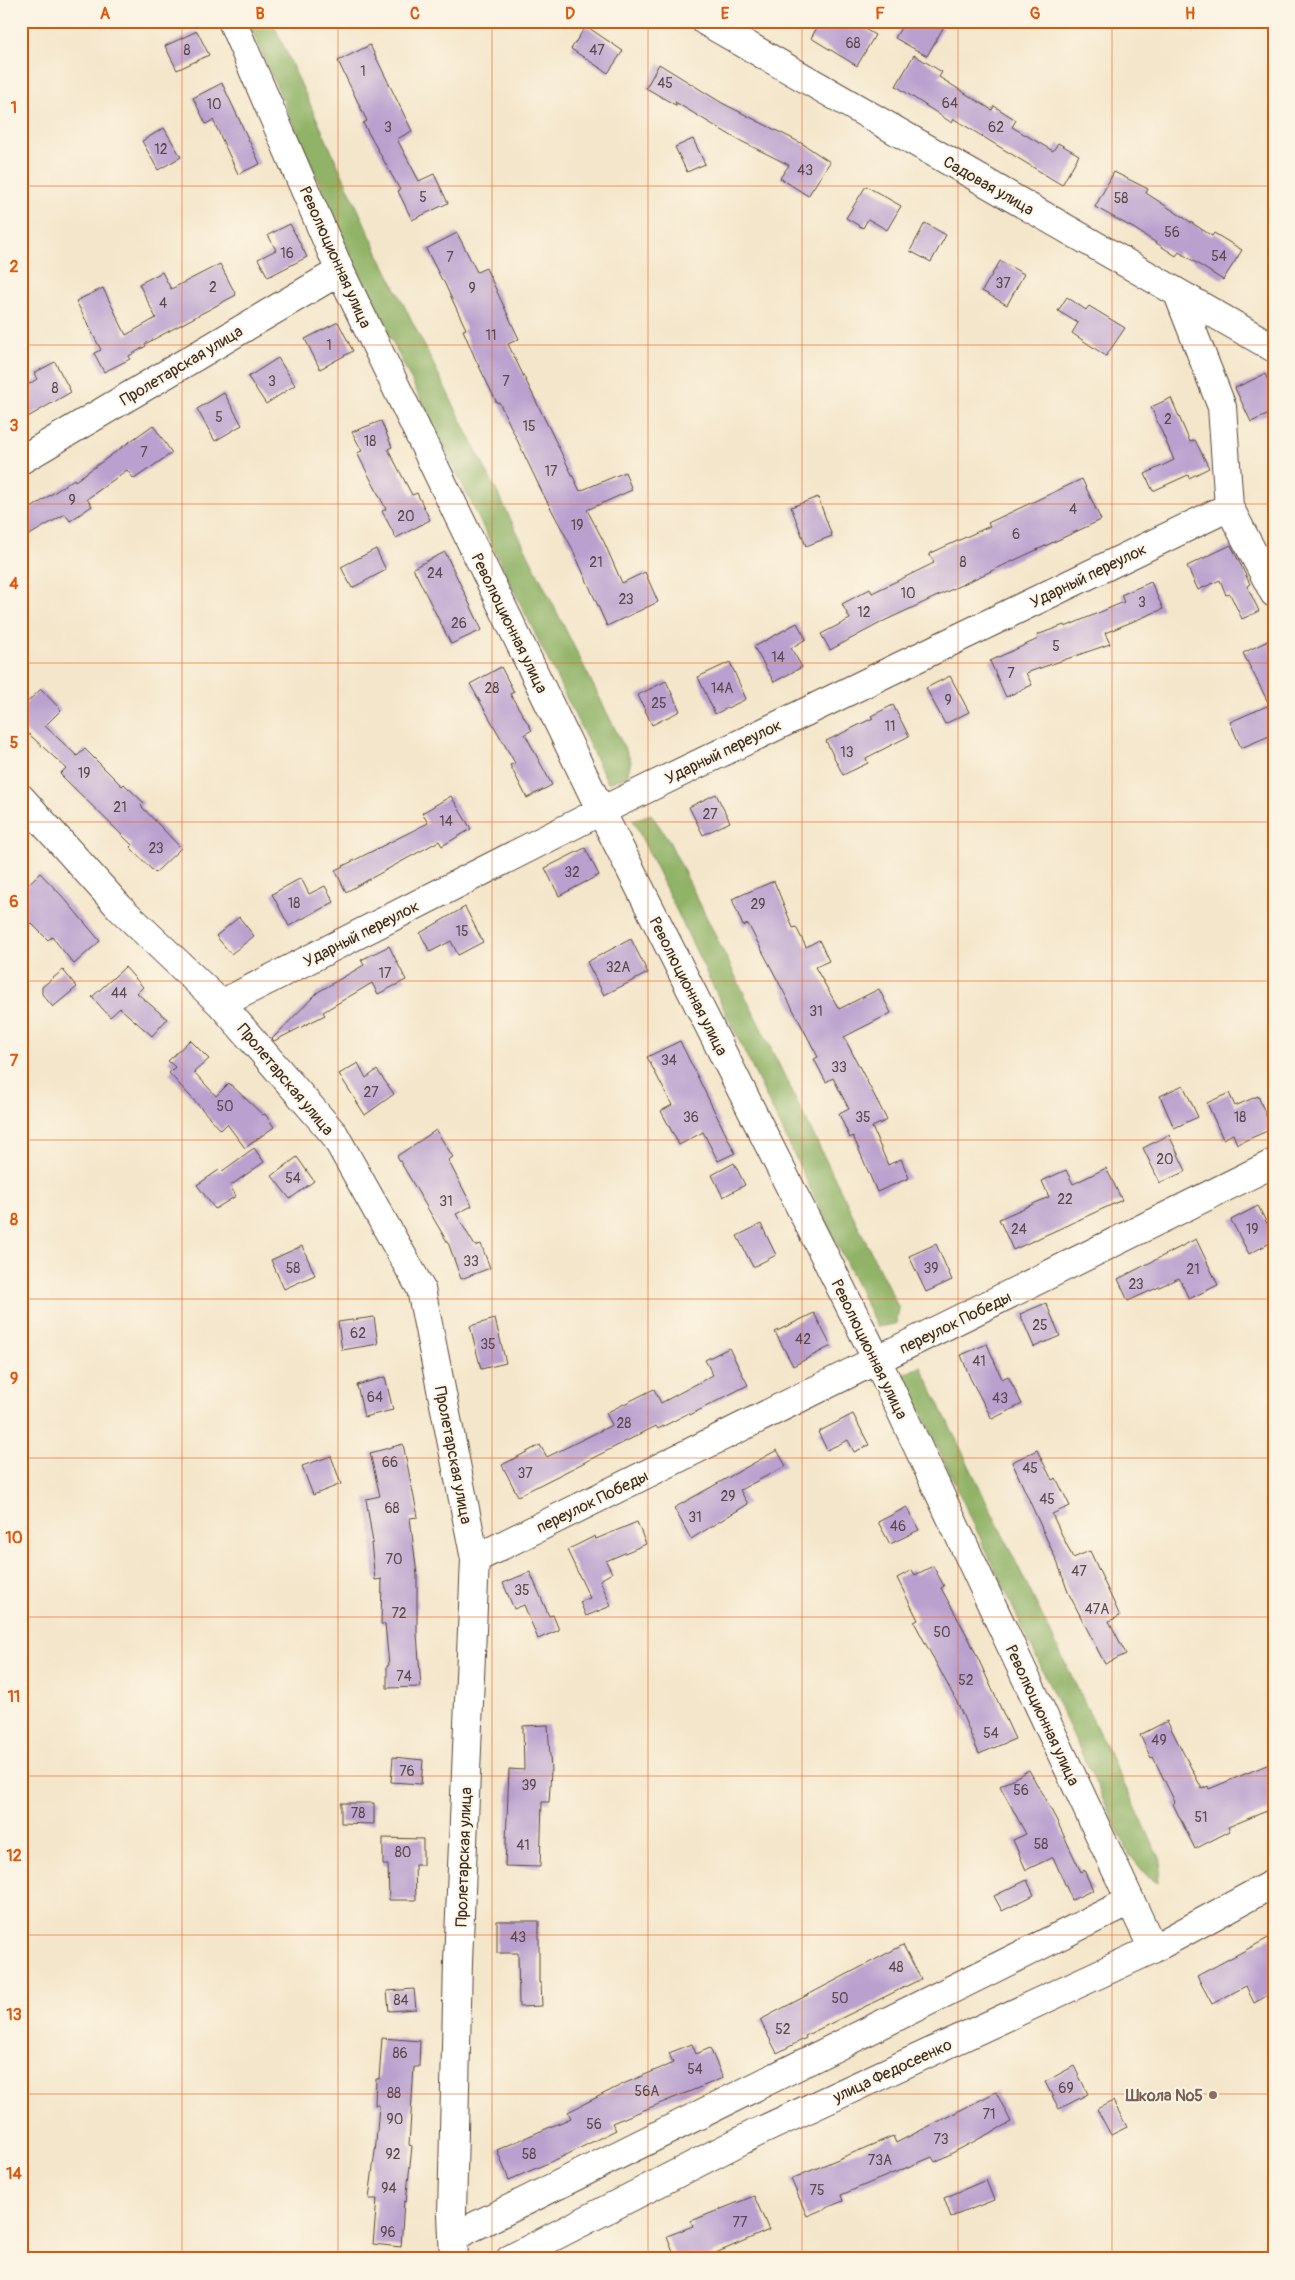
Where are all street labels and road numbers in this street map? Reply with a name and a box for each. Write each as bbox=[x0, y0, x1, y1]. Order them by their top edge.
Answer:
street label: Садовая улица bbox=[939, 152, 1038, 220]
street label: Революционная улица bbox=[295, 183, 375, 331]
street label: Пролетарская улица bbox=[116, 321, 247, 410]
street label: Ударный переулок bbox=[1027, 539, 1150, 613]
street label: Революционная улица bbox=[467, 550, 552, 697]
street label: Ударный переулок bbox=[662, 715, 785, 789]
street label: Ударный переулок bbox=[300, 896, 423, 972]
street label: Революционная улица bbox=[644, 914, 732, 1059]
street label: Пролетарская улица bbox=[233, 1020, 338, 1140]
street label: Революционная улица bbox=[827, 1276, 912, 1423]
street label: переулок Победы bbox=[896, 1287, 1015, 1359]
street label: Пролетарская улица bbox=[430, 1385, 476, 1526]
street label: переулок Победы bbox=[533, 1466, 652, 1538]
street label: Революционная улица bbox=[1001, 1642, 1084, 1789]
street label: Пролетарская улица bbox=[452, 1787, 476, 1927]
street label: улица Федосеенко bbox=[829, 2034, 955, 2108]

